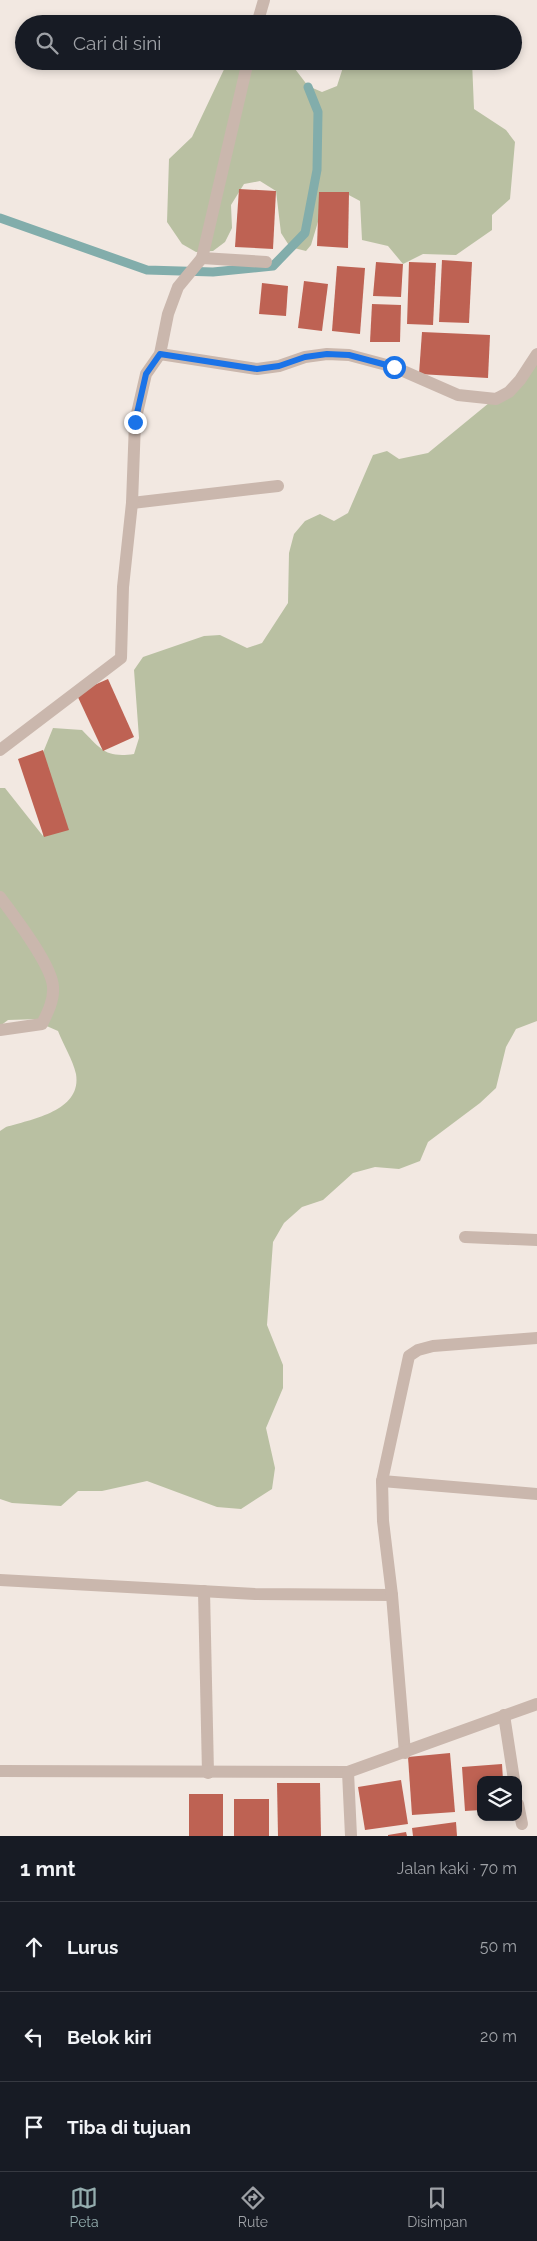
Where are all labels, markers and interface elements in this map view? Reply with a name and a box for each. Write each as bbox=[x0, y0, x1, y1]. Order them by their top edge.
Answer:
search box bbox=[15, 15, 522, 70]
icon: search bbox=[33, 29, 61, 57]
text: Cari di sini bbox=[73, 32, 161, 54]
route start bbox=[383, 356, 406, 379]
route end bbox=[124, 411, 147, 434]
map controls bbox=[477, 1776, 522, 1821]
button: layers bbox=[477, 1776, 522, 1821]
text: 1 mnt bbox=[20, 1856, 76, 1881]
text: Jalan kaki · 70 m bbox=[397, 1859, 517, 1878]
icon: ahead bbox=[20, 1933, 48, 1961]
text: Lurus bbox=[67, 1936, 118, 1958]
text: 50 m bbox=[480, 1937, 517, 1956]
icon: left bbox=[20, 2023, 48, 2051]
text: Belok kiri bbox=[67, 2026, 152, 2048]
text: 20 m bbox=[480, 2027, 517, 2046]
icon: arrive bbox=[20, 2113, 48, 2141]
text: Tiba di tujuan bbox=[67, 2116, 191, 2138]
tab: Peta bbox=[70, 2184, 99, 2230]
tab: Rute bbox=[238, 2184, 268, 2230]
tab: Disimpan bbox=[407, 2184, 467, 2230]

